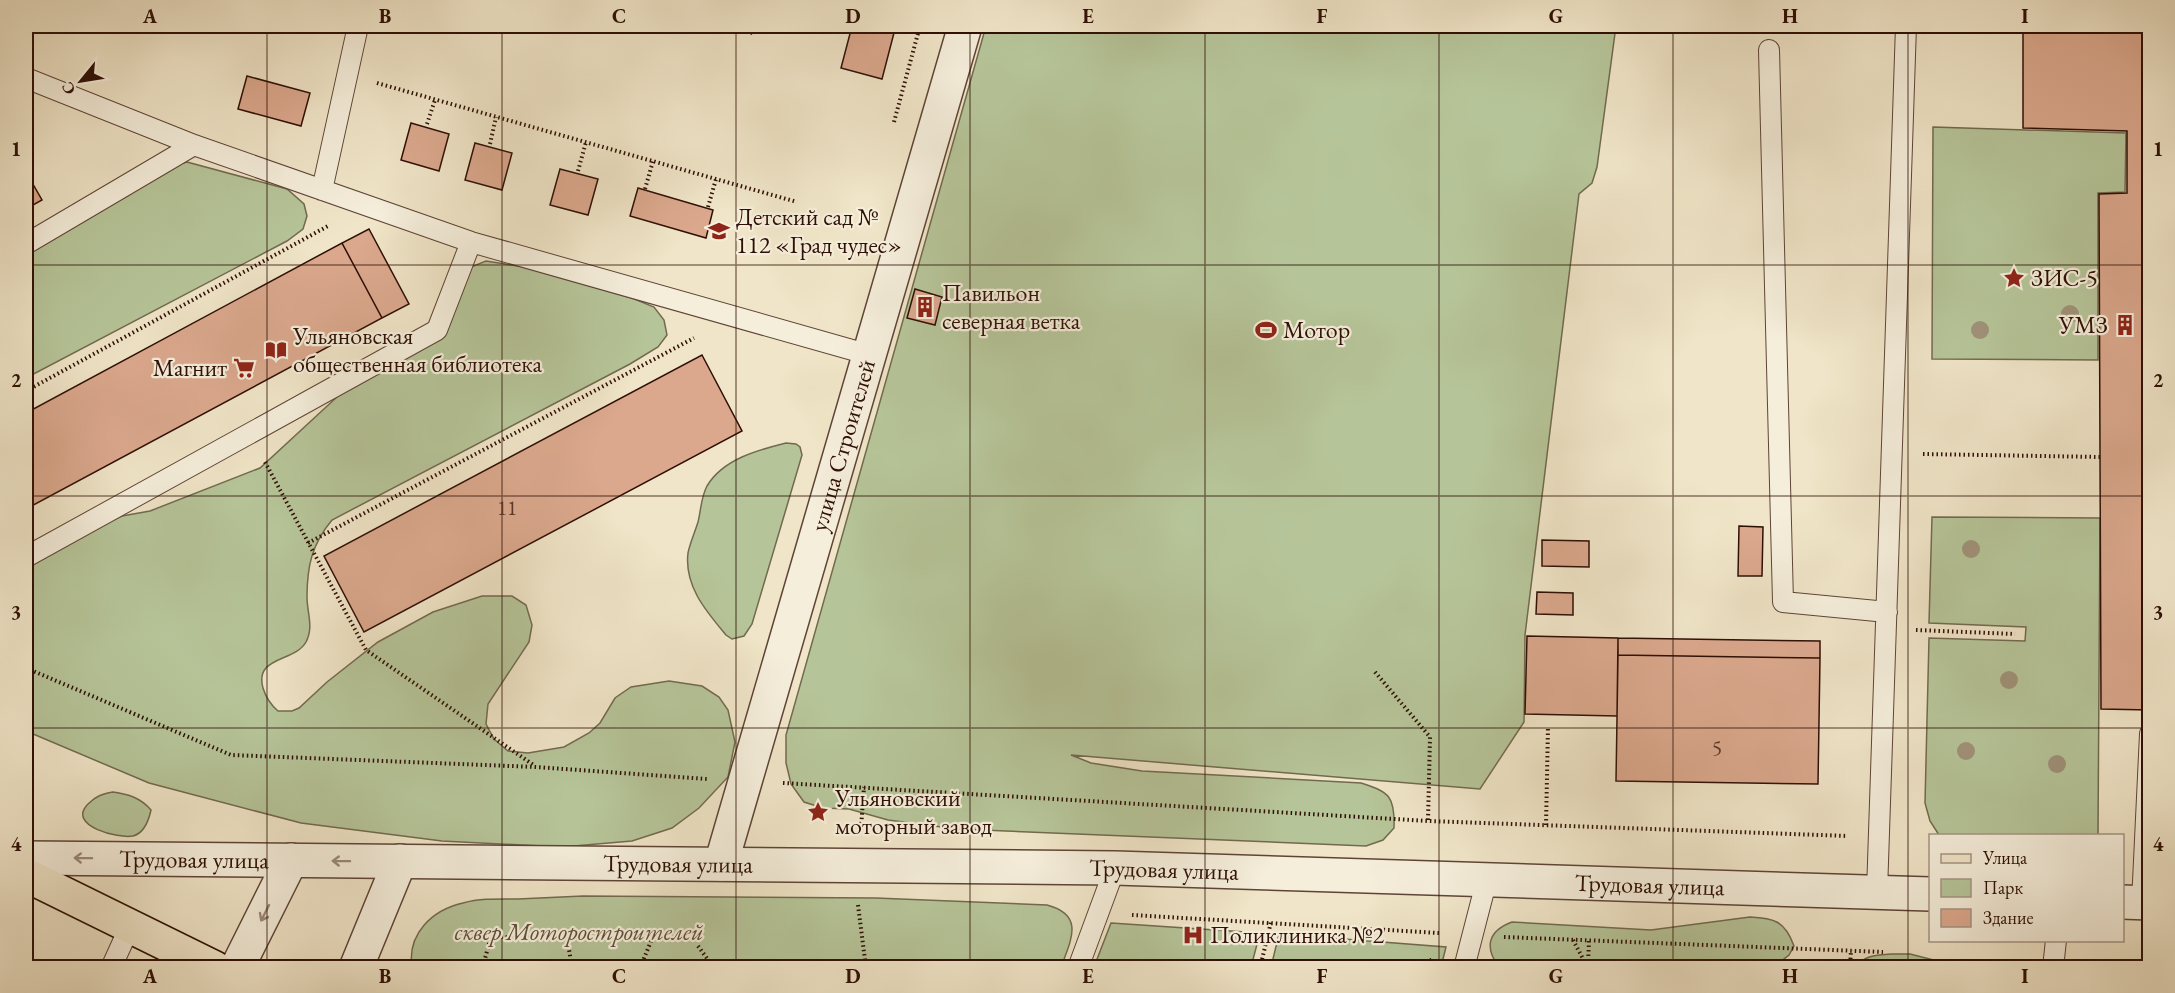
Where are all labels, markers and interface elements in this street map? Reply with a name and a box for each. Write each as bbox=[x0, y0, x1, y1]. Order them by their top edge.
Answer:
text: A bbox=[142, 3, 158, 29]
text: B bbox=[379, 3, 391, 29]
text: C bbox=[612, 3, 626, 29]
text: D bbox=[845, 3, 861, 29]
text: E bbox=[1082, 3, 1094, 29]
text: F bbox=[1317, 3, 1328, 29]
text: G bbox=[1549, 3, 1563, 29]
text: H bbox=[1782, 3, 1798, 29]
text: I bbox=[2021, 3, 2029, 29]
north arrow bbox=[51, 51, 111, 111]
text: С bbox=[57, 78, 80, 98]
text: 1 bbox=[11, 136, 21, 162]
text: 1 bbox=[2153, 136, 2163, 162]
place label: Детский сад № 112 «Град чудес» bbox=[736, 201, 902, 260]
school or university icon: Детский сад № 112 «Град чудес» bbox=[707, 219, 731, 243]
place label: ЗИС-5 bbox=[2031, 262, 2098, 293]
place icon: ЗИС-5 bbox=[2002, 266, 2026, 290]
place label: Павильон северная ветка bbox=[942, 277, 1081, 336]
building icon: Павильон северная ветка bbox=[913, 295, 937, 319]
place label: УМЗ bbox=[2058, 309, 2108, 340]
building icon: УМЗ bbox=[2113, 313, 2137, 337]
place label: Мотор bbox=[1283, 314, 1350, 345]
sports icon: Мотор bbox=[1254, 318, 1278, 342]
place label: Ульяновская общественная библиотека bbox=[292, 320, 542, 379]
library icon: Ульяновская общественная библиотека bbox=[264, 338, 288, 362]
place label: Магнит bbox=[153, 352, 227, 383]
street label: улица Строителей bbox=[803, 355, 882, 535]
supermarket icon: Магнит bbox=[232, 356, 256, 380]
text: 2 bbox=[11, 367, 22, 393]
text: 2 bbox=[2153, 367, 2164, 393]
house number: 11 bbox=[497, 494, 517, 521]
text: 3 bbox=[11, 599, 21, 625]
text: 3 bbox=[2153, 599, 2163, 625]
house number: 5 bbox=[1712, 734, 1722, 761]
place label: Ульяновский моторный завод bbox=[834, 782, 992, 841]
place icon: Ульяновский моторный завод bbox=[806, 800, 830, 824]
text: 4 bbox=[11, 831, 22, 857]
text: 4 bbox=[2153, 831, 2164, 857]
legend bbox=[1929, 834, 2124, 942]
street label: Трудовая улица bbox=[119, 843, 269, 875]
text: Улица bbox=[1982, 846, 2028, 869]
street label: Трудовая улица bbox=[603, 847, 753, 880]
one-way arrow bbox=[74, 852, 94, 864]
street label: Трудовая улица bbox=[1089, 852, 1240, 887]
one-way arrow bbox=[332, 855, 352, 867]
street label: Трудовая улица bbox=[1574, 867, 1725, 902]
text: Парк bbox=[1983, 876, 2023, 899]
one-way arrow bbox=[259, 903, 270, 921]
text: Здание bbox=[1983, 906, 2033, 929]
park label: сквер Моторостроителей bbox=[455, 916, 704, 947]
place label: Поликлиника №2 bbox=[1210, 919, 1385, 950]
hospital icon: Поликлиника №2 bbox=[1181, 923, 1205, 947]
text: A bbox=[142, 963, 158, 989]
text: B bbox=[379, 963, 391, 989]
text: C bbox=[612, 963, 626, 989]
text: D bbox=[845, 963, 861, 989]
text: E bbox=[1082, 963, 1094, 989]
text: F bbox=[1317, 963, 1328, 989]
text: G bbox=[1549, 963, 1563, 989]
text: H bbox=[1782, 963, 1798, 989]
text: I bbox=[2021, 963, 2029, 989]

